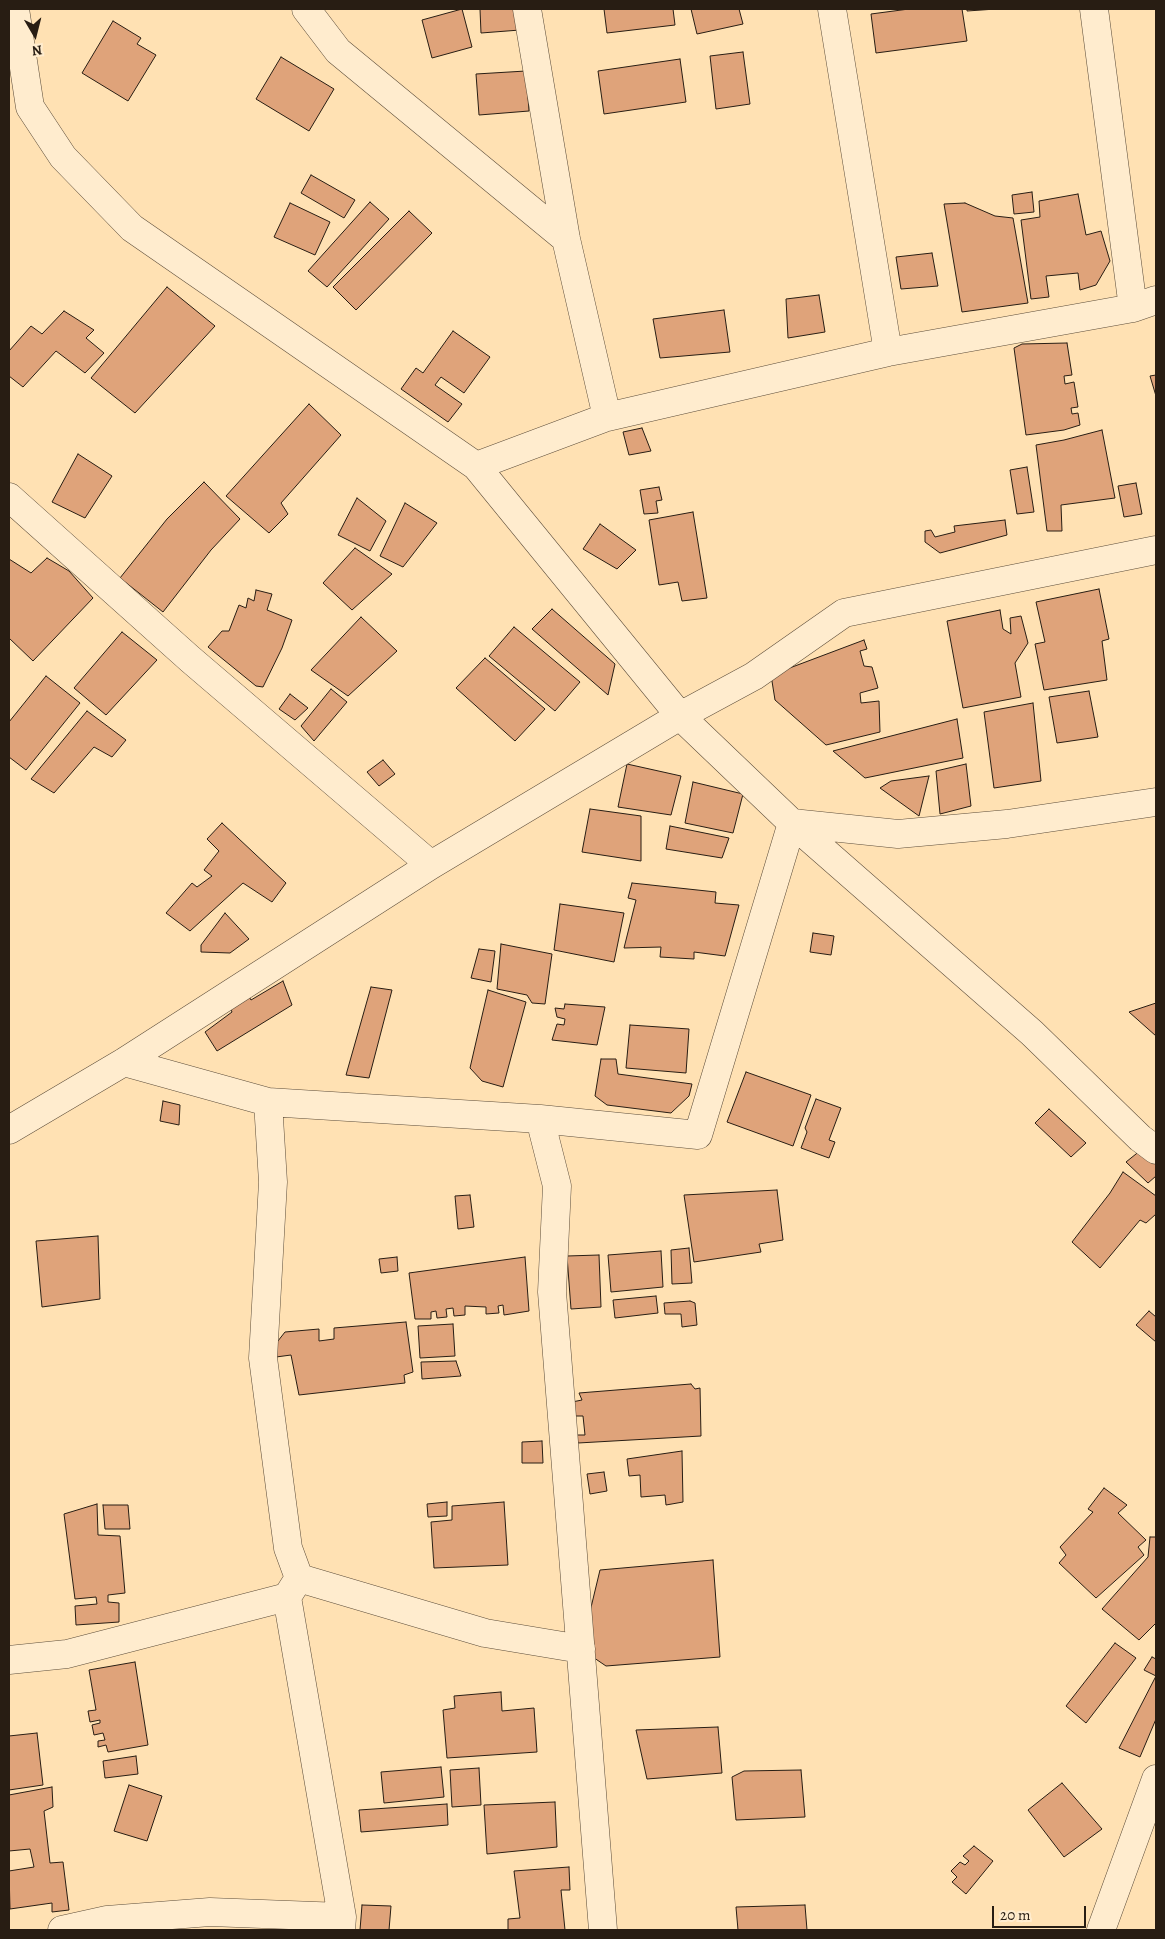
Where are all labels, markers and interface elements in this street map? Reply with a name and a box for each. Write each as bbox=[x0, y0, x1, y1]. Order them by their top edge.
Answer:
north arrow bbox=[10, 10, 60, 60]
text: N bbox=[31, 40, 44, 60]
scale bar bbox=[995, 1896, 1089, 1928]
text: 20 m bbox=[1000, 1905, 1031, 1925]

